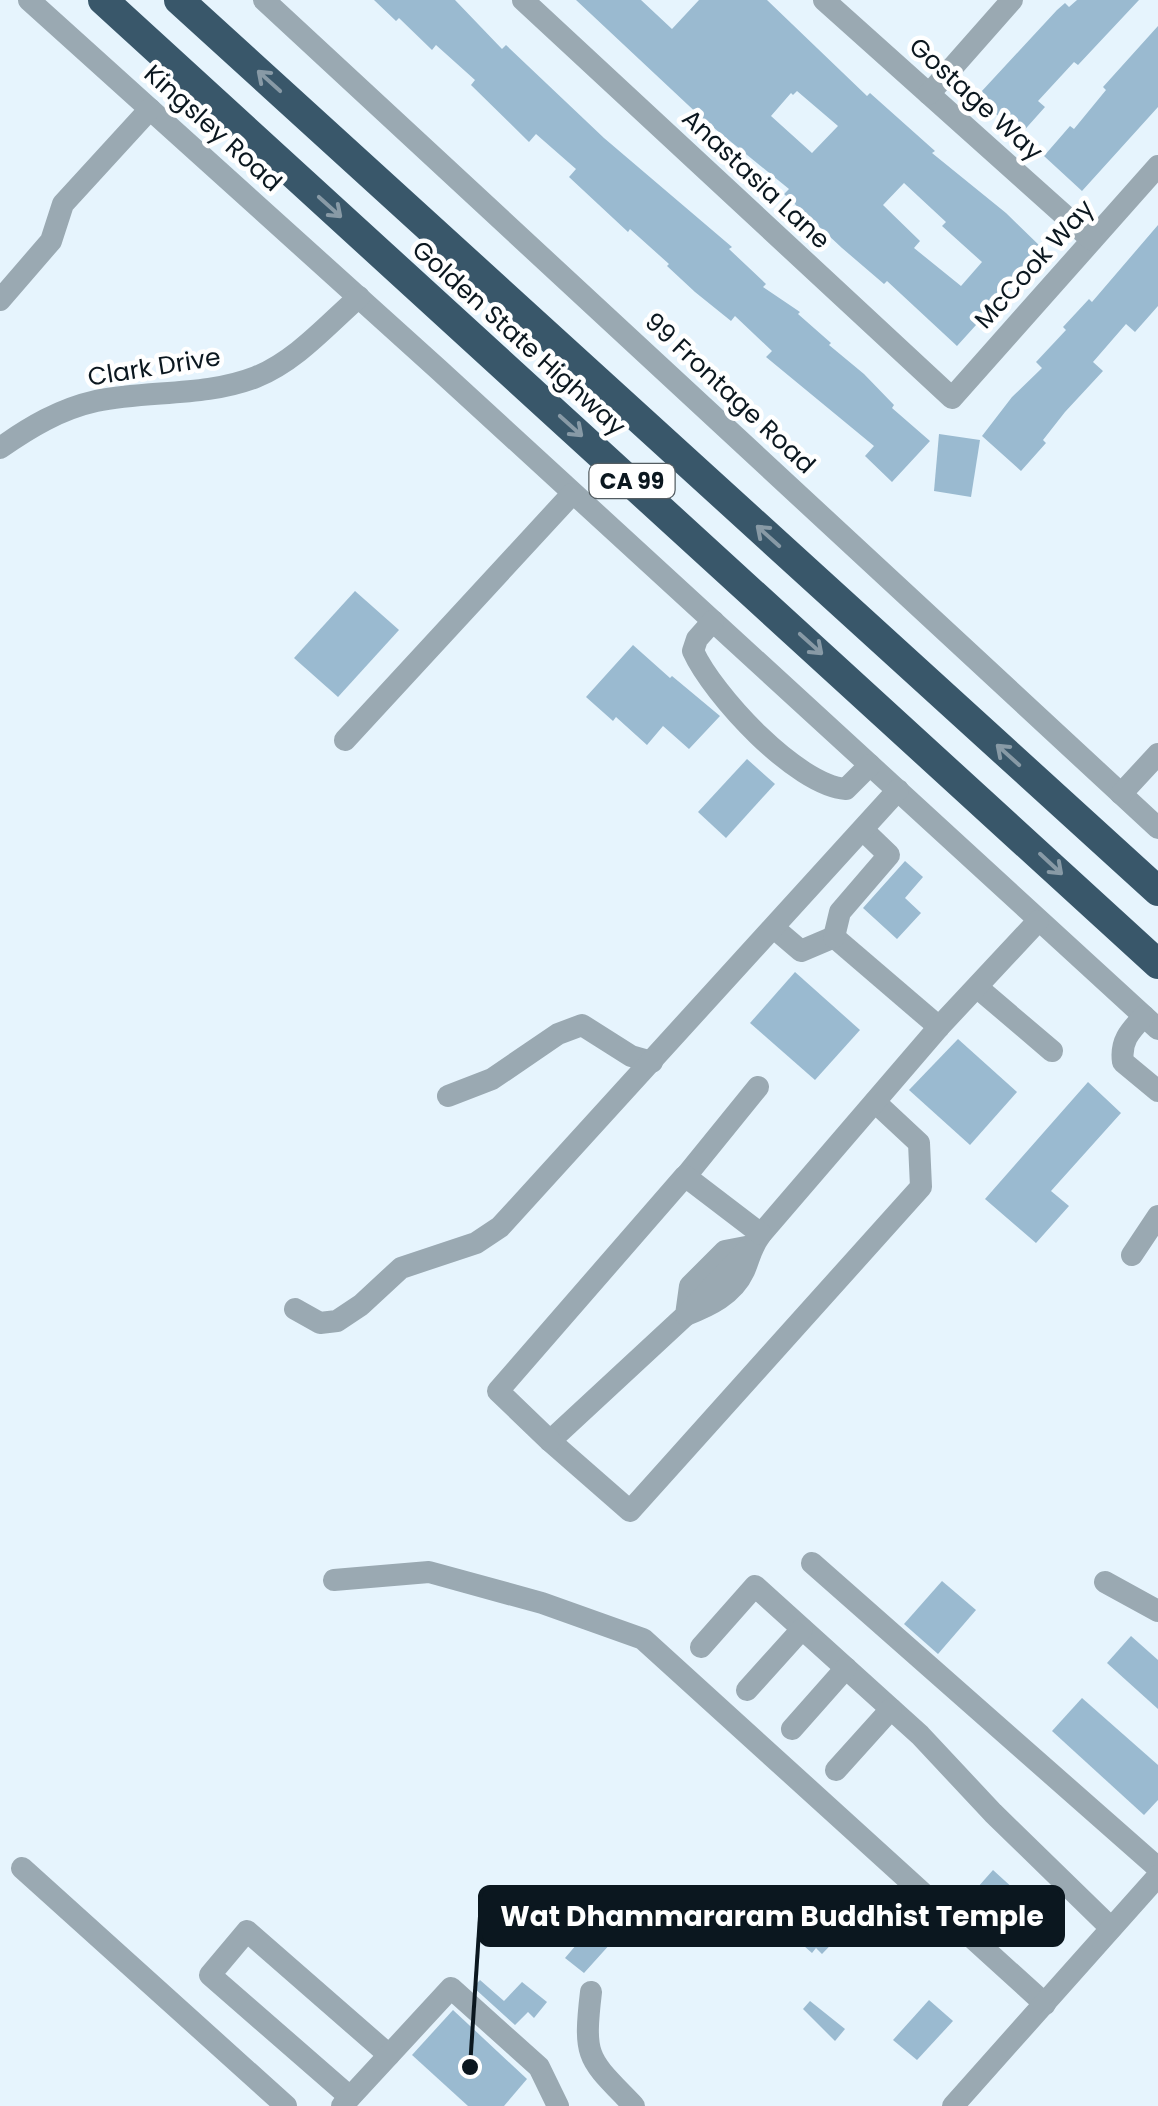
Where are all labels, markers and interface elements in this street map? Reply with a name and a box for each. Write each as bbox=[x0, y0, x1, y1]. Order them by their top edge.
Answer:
street label: Gostage Way bbox=[902, 29, 1050, 169]
street label: Kingsley Road bbox=[136, 57, 290, 199]
one-way arrow bbox=[257, 70, 282, 93]
street label: Anastasia Lane bbox=[674, 101, 838, 257]
street label: McCook Way bbox=[966, 192, 1102, 336]
one-way arrow bbox=[317, 195, 342, 218]
street label: Golden State Highway bbox=[405, 233, 633, 443]
street label: 99 Frontage Road bbox=[637, 304, 823, 482]
street label: Clark Drive bbox=[85, 339, 223, 395]
one-way arrow bbox=[558, 414, 583, 437]
road number: CA 99 bbox=[590, 464, 674, 498]
one-way arrow bbox=[756, 525, 781, 548]
one-way arrow bbox=[798, 633, 823, 656]
one-way arrow bbox=[996, 744, 1021, 767]
one-way arrow bbox=[1038, 852, 1062, 876]
callout: Wat Dhammararam Buddhist Temple bbox=[480, 1887, 1063, 1945]
text: Wat Dhammararam Buddhist Temple bbox=[500, 1897, 1044, 1936]

